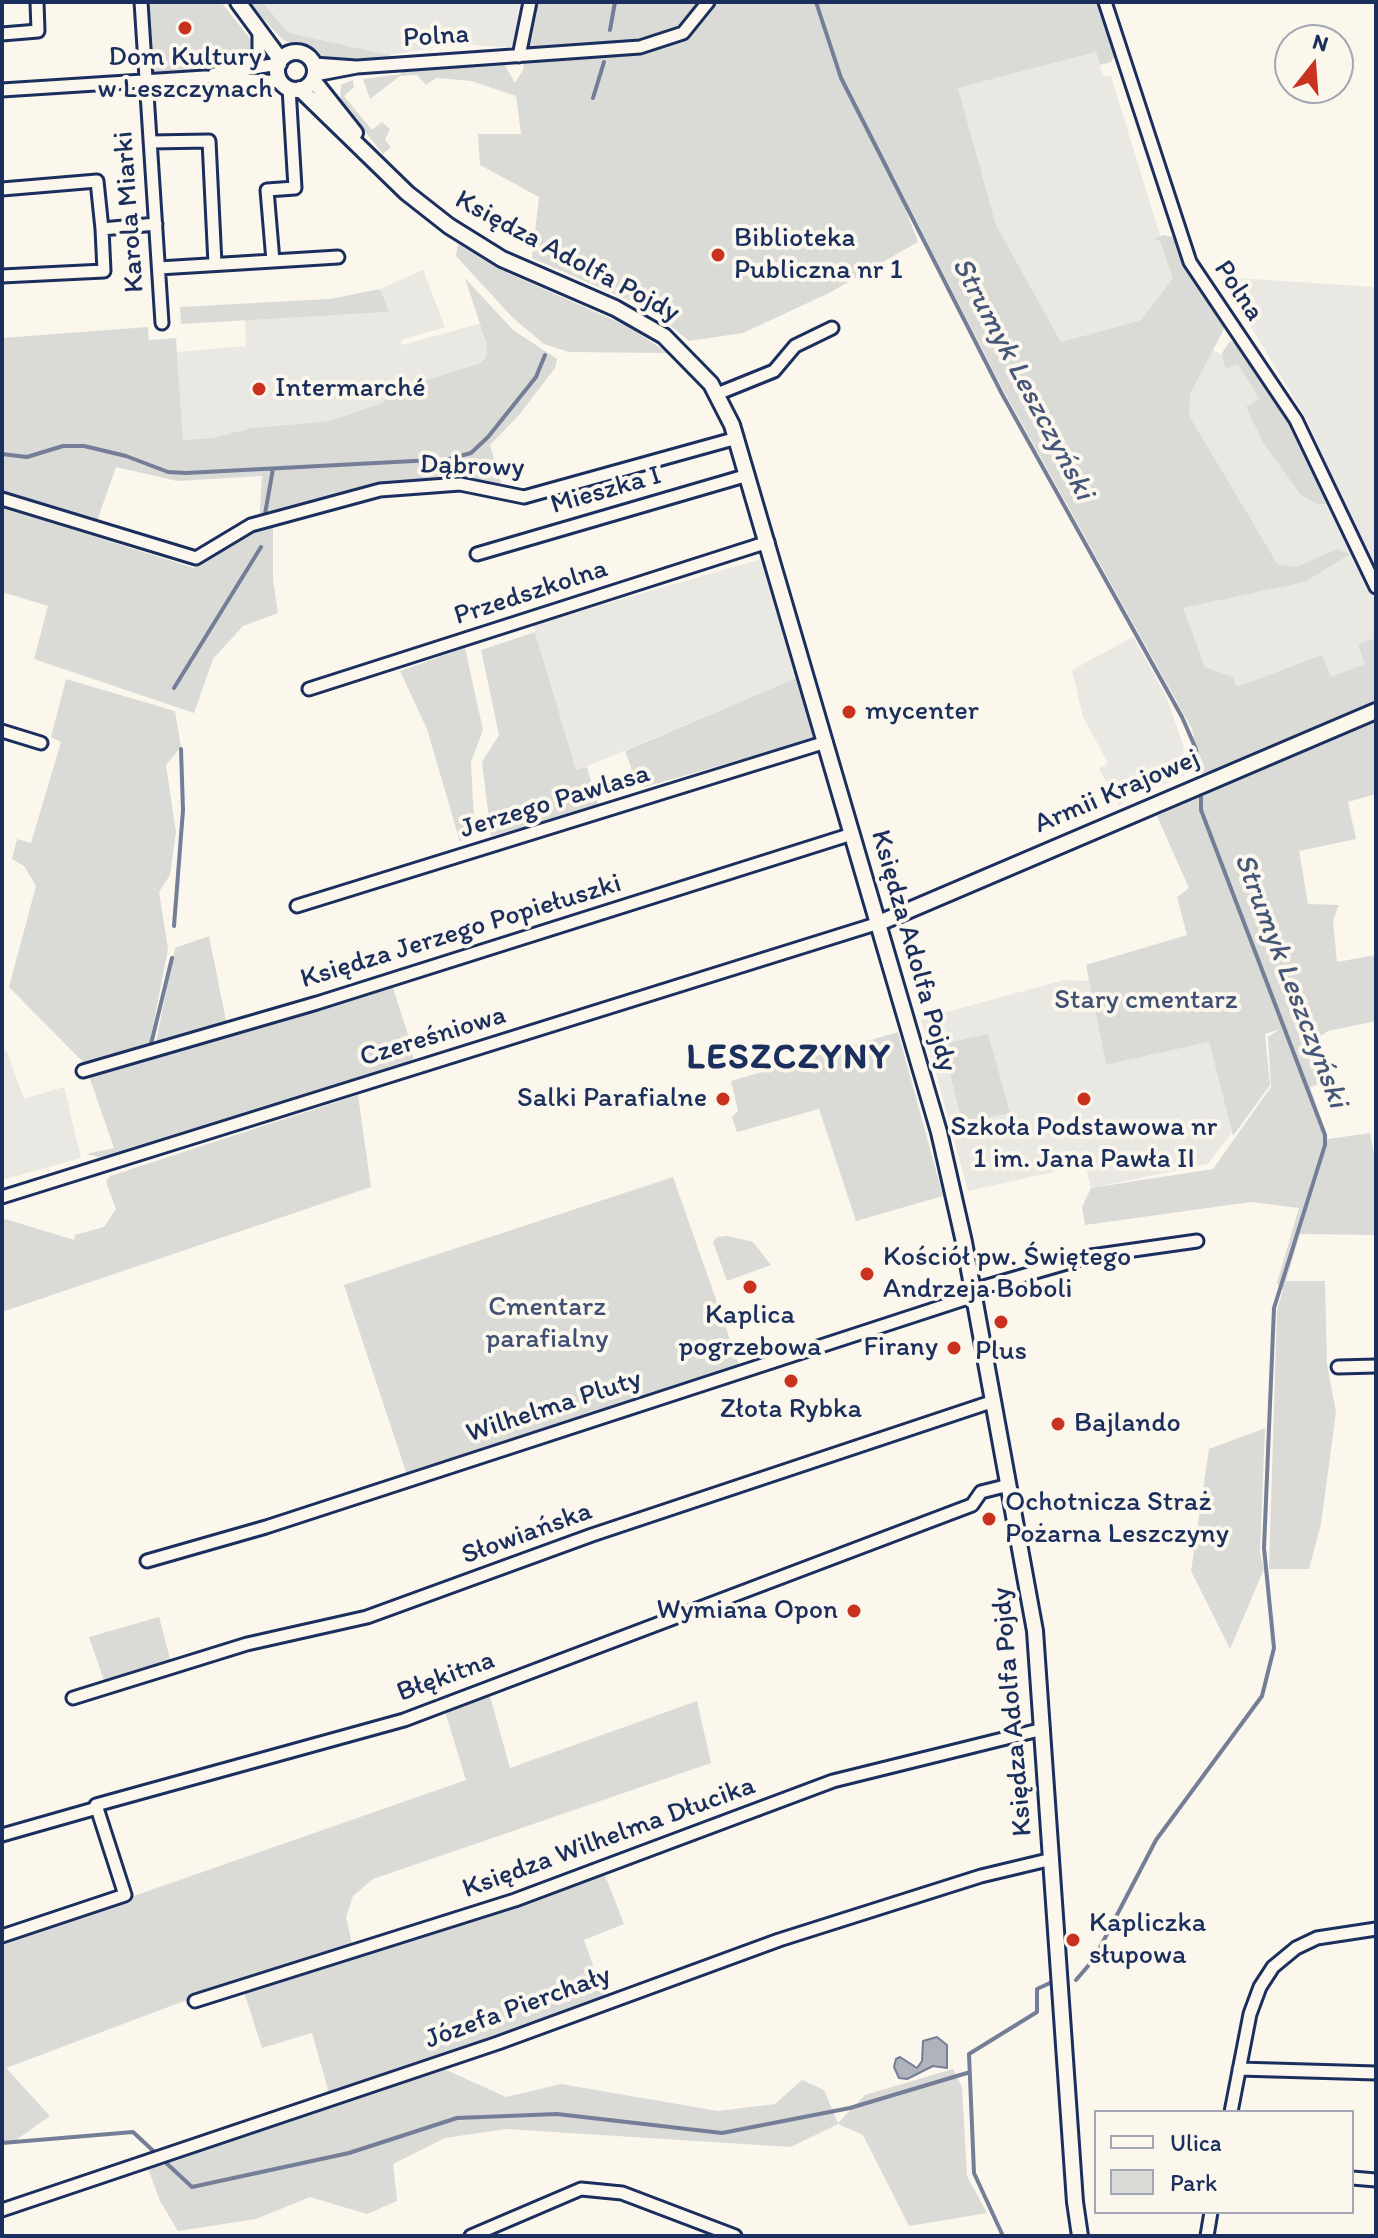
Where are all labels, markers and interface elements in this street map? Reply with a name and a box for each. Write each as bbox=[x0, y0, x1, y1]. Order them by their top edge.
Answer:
street label: Polna bbox=[402, 18, 470, 56]
marker: Dom Kultury w Leszczynach bbox=[176, 19, 194, 37]
north arrow bbox=[1274, 24, 1354, 104]
text: N bbox=[1310, 27, 1332, 58]
place label: Dom Kultury w Leszczynach bbox=[97, 41, 273, 107]
street label: Karola Miarki bbox=[108, 130, 152, 294]
street label: Księdza Adolfa Pojdy bbox=[449, 184, 685, 330]
place label: Biblioteka Publiczna nr 1 bbox=[734, 222, 903, 288]
marker: Biblioteka Publiczna nr 1 bbox=[709, 246, 727, 264]
water label: Strumyk Leszczyński bbox=[943, 252, 1101, 506]
street label: Polna bbox=[1206, 254, 1270, 328]
place label: Intermarché bbox=[275, 372, 426, 406]
marker: Intermarché bbox=[250, 380, 268, 398]
street label: Dąbrowy bbox=[419, 448, 525, 486]
street label: Mieszka I bbox=[547, 459, 665, 523]
street label: Przedszkolna bbox=[450, 552, 612, 634]
place label: mycenter bbox=[865, 695, 979, 729]
marker: mycenter bbox=[840, 703, 858, 721]
street label: Armii Krajowej bbox=[1029, 742, 1205, 842]
street label: Jerzego Pawlasa bbox=[456, 757, 654, 847]
street label: Księdza Adolfa Pojdy bbox=[862, 826, 964, 1076]
water label: Strumyk Leszczyński bbox=[1225, 849, 1355, 1113]
street label: Księdza Jerzego Popiełuszki bbox=[297, 867, 625, 997]
park label: Stary cmentarz bbox=[1054, 984, 1238, 1018]
street label: Czereśniowa bbox=[356, 999, 510, 1075]
district label: LESZCZYNY bbox=[686, 1037, 892, 1081]
place label: Salki Parafialne bbox=[517, 1082, 707, 1116]
marker: Salki Parafialne bbox=[714, 1090, 732, 1108]
marker: Szkoła Podstawowa nr 1 im. Jana Pawła II bbox=[1075, 1090, 1093, 1108]
place label: Szkoła Podstawowa nr 1 im. Jana Pawła II bbox=[951, 1111, 1217, 1177]
place label: Kościół pw. Świętego Andrzeja Boboli bbox=[883, 1241, 1131, 1307]
marker: Kościół pw. Świętego Andrzeja Boboli bbox=[858, 1265, 876, 1283]
marker: Kaplica pogrzebowa bbox=[741, 1278, 759, 1296]
park label: Cmentarz parafialny bbox=[486, 1291, 608, 1357]
place label: Kaplica pogrzebowa bbox=[678, 1299, 822, 1365]
marker: Plus bbox=[992, 1313, 1010, 1331]
place label: Firany bbox=[863, 1331, 938, 1365]
place label: Plus bbox=[975, 1335, 1027, 1369]
marker: Firany bbox=[945, 1339, 963, 1357]
street label: Wilhelma Pluty bbox=[462, 1363, 646, 1451]
marker: Złota Rybka bbox=[782, 1372, 800, 1390]
place label: Złota Rybka bbox=[720, 1393, 862, 1427]
place label: Bajlando bbox=[1074, 1407, 1181, 1441]
marker: Bajlando bbox=[1049, 1415, 1067, 1433]
place label: Ochotnicza Straż Pożarna Leszczyny bbox=[1005, 1486, 1229, 1552]
street label: Słowiańska bbox=[457, 1495, 597, 1573]
marker: Ochotnicza Straż Pożarna Leszczyny bbox=[980, 1510, 998, 1528]
street label: Księdza Adolfa Pojdy bbox=[985, 1586, 1041, 1838]
place label: Wymiana Opon bbox=[657, 1594, 838, 1628]
marker: Wymiana Opon bbox=[845, 1602, 863, 1620]
street label: Błękitna bbox=[393, 1644, 499, 1710]
street label: Księdza Wilhelma Dłucika bbox=[458, 1769, 760, 1907]
place label: Kapliczka słupowa bbox=[1089, 1907, 1206, 1973]
marker: Kapliczka słupowa bbox=[1064, 1931, 1082, 1949]
street label: Józefa Pierchały bbox=[421, 1959, 615, 2057]
legend bbox=[1094, 2110, 1354, 2214]
text: Ulica bbox=[1170, 2128, 1222, 2157]
text: Park bbox=[1170, 2168, 1217, 2197]

